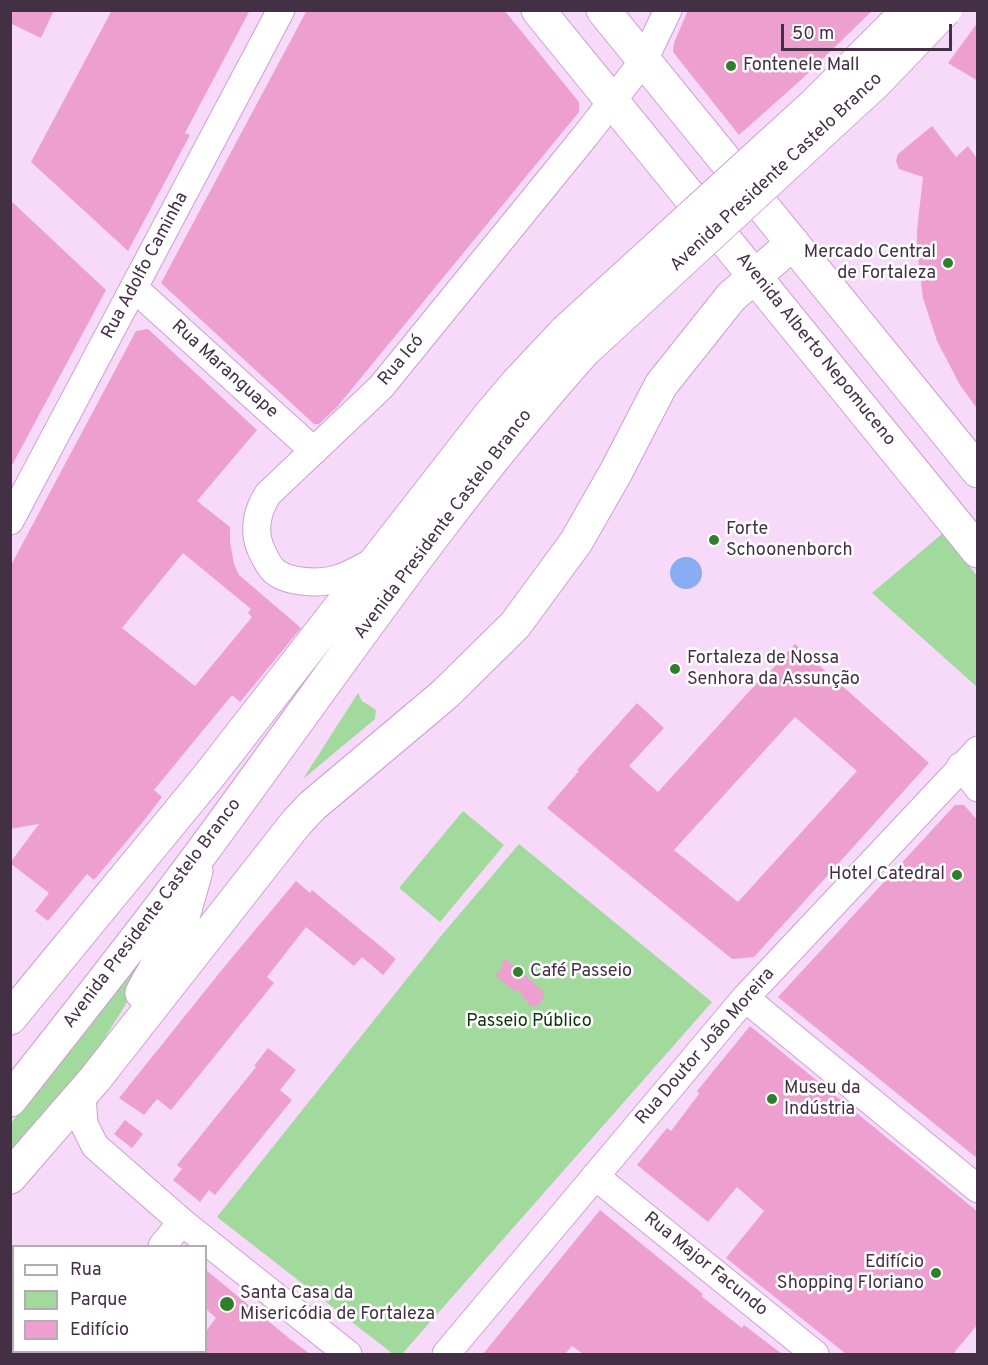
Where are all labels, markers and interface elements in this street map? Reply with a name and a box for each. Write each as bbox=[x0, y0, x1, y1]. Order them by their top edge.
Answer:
scale bar bbox=[784, 12, 955, 50]
text: 50 m bbox=[792, 23, 834, 46]
place label: Fontenele Mall bbox=[743, 55, 860, 77]
marker: Fontenele Mall bbox=[724, 59, 738, 73]
street label: Avenida Presidente Castelo Branco bbox=[666, 69, 888, 277]
street label: Rua Adolfo Caminha bbox=[98, 189, 194, 343]
place label: Mercado Central de Fortaleza bbox=[804, 242, 936, 284]
street label: Avenida Alberto Nepomuceno bbox=[730, 249, 900, 451]
marker: Mercado Central de Fortaleza bbox=[941, 256, 955, 270]
street label: Rua Maranguape bbox=[166, 316, 282, 424]
street label: Rua Icó bbox=[374, 331, 430, 391]
street label: Avenida Presidente Castelo Branco bbox=[351, 406, 537, 644]
place label: Forte Schoonenborch bbox=[726, 519, 853, 562]
marker: Forte Schoonenborch bbox=[707, 533, 721, 547]
place label: Fortaleza de Nossa Senhora da Assunção bbox=[687, 648, 860, 690]
marker: Fortaleza de Nossa Senhora da Assunção bbox=[668, 662, 682, 676]
street label: Avenida Presidente Castelo Branco bbox=[60, 795, 246, 1033]
place label: Hotel Catedral bbox=[829, 864, 945, 886]
marker: Hotel Catedral bbox=[950, 868, 964, 882]
place label: Café Passeio bbox=[530, 961, 632, 983]
street label: Rua Doutor João Moreira bbox=[632, 964, 780, 1130]
marker: Café Passeio bbox=[511, 965, 525, 979]
park label: Passeio Público bbox=[466, 1011, 592, 1033]
place label: Museu da Indústria bbox=[784, 1078, 860, 1120]
marker: Museu da Indústria bbox=[765, 1092, 779, 1106]
street label: Rua Major Facundo bbox=[639, 1208, 771, 1322]
legend bbox=[12, 1245, 207, 1353]
place label: Edifício Shopping Floriano bbox=[777, 1252, 924, 1294]
text: Rua bbox=[70, 1259, 101, 1282]
marker: Edifício Shopping Floriano bbox=[929, 1266, 943, 1280]
place label: Santa Casa da Misericódia de Fortaleza bbox=[240, 1283, 435, 1326]
text: Parque bbox=[70, 1289, 127, 1312]
marker: Santa Casa da Misericódia de Fortaleza bbox=[218, 1295, 236, 1313]
text: Edifício bbox=[70, 1319, 129, 1342]

